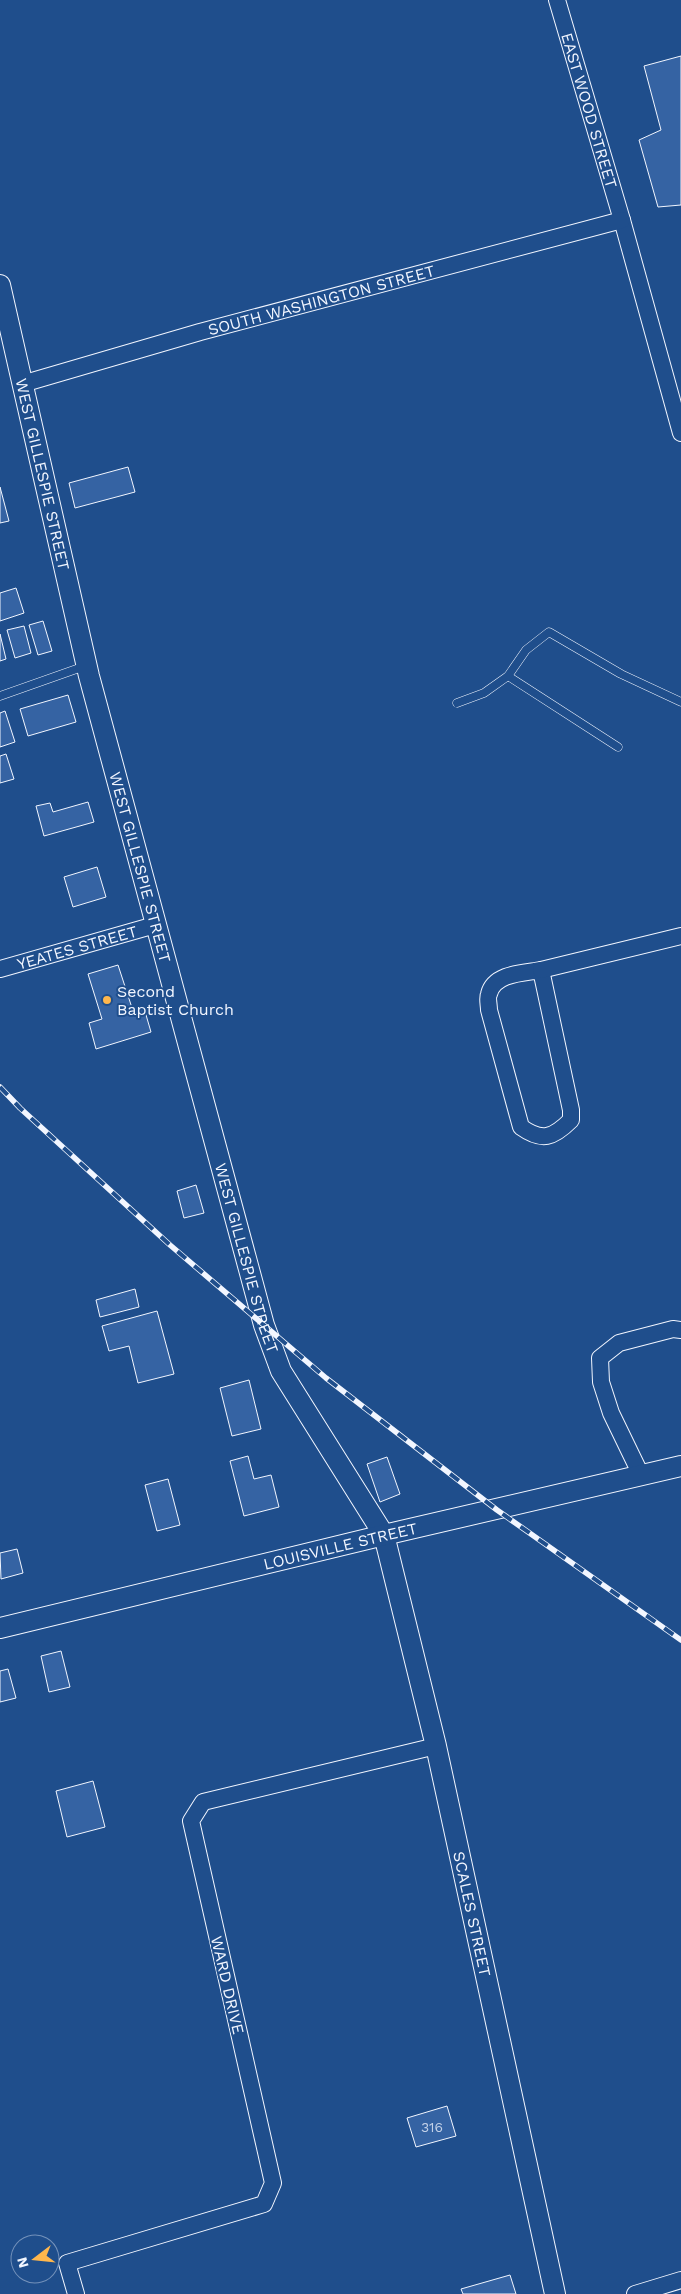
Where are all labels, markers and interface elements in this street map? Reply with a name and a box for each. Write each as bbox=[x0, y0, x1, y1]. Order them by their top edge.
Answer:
street label: EAST WOOD STREET bbox=[557, 30, 621, 191]
street label: SOUTH WASHINGTON STREET bbox=[206, 261, 437, 339]
street label: WEST GILLESPIE STREET bbox=[12, 376, 74, 572]
street label: WEST GILLESPIE STREET bbox=[105, 770, 175, 965]
street label: YEATES STREET bbox=[15, 921, 140, 974]
place label: Second Baptist Church bbox=[117, 982, 234, 1019]
marker: Second Baptist Church bbox=[101, 994, 113, 1006]
street label: WEST GILLESPIE STREET bbox=[211, 1161, 283, 1356]
street label: LOUISVILLE STREET bbox=[262, 1519, 419, 1574]
street label: SCALES STREET bbox=[449, 1850, 495, 1979]
street label: WARD DRIVE bbox=[207, 1934, 248, 2036]
house number: 316 bbox=[421, 2119, 443, 2135]
north arrow bbox=[10, 2234, 60, 2284]
text: N bbox=[13, 2255, 32, 2270]

